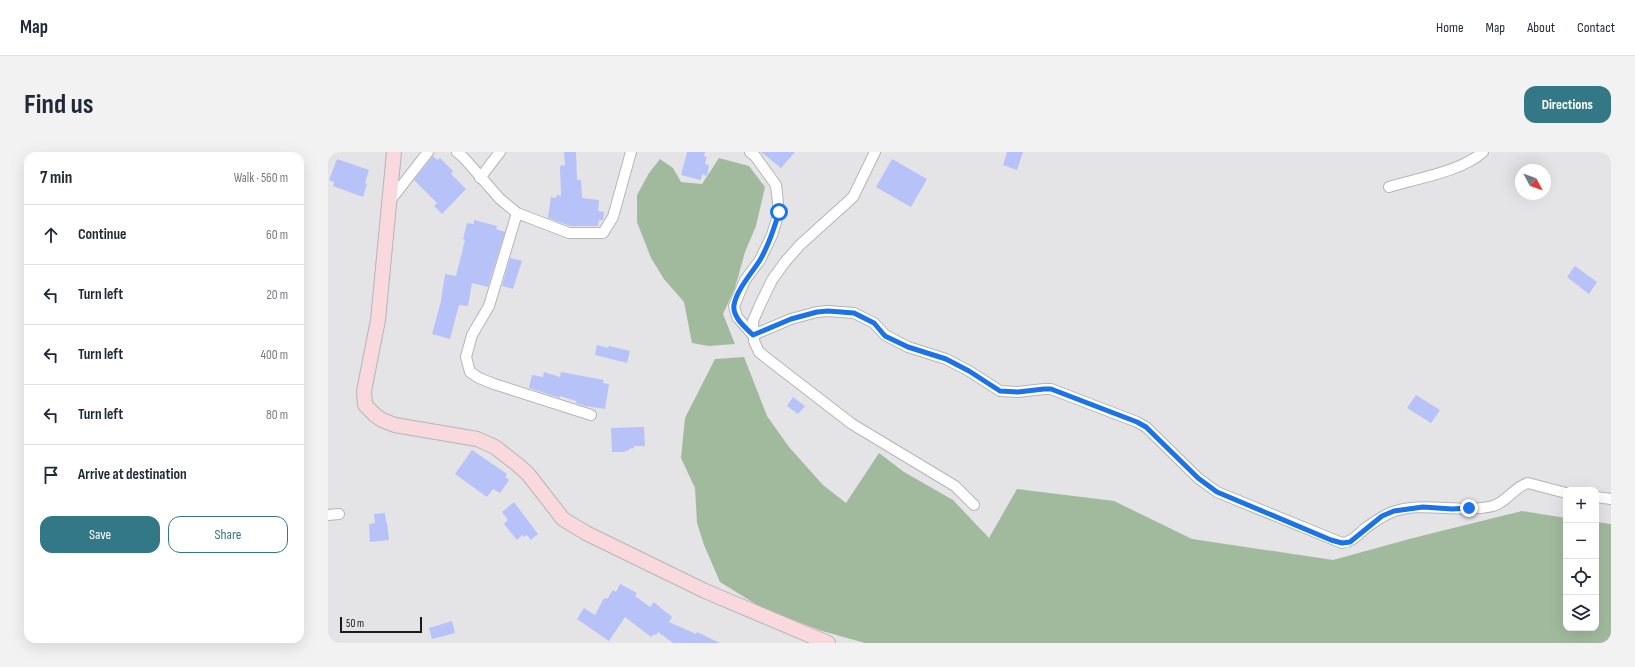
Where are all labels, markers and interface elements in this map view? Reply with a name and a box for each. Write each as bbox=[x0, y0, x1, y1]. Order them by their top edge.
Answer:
text: Map bbox=[20, 16, 48, 39]
text: Home bbox=[1436, 19, 1464, 36]
text: Map bbox=[1486, 19, 1505, 36]
text: About bbox=[1527, 19, 1555, 36]
text: Contact bbox=[1577, 19, 1615, 36]
button: Directions bbox=[1524, 86, 1611, 123]
text: Find us bbox=[24, 88, 93, 121]
north arrow bbox=[1515, 164, 1551, 200]
text: 7 min bbox=[40, 168, 72, 188]
text: Walk · 560 m bbox=[234, 170, 288, 186]
route start bbox=[770, 203, 788, 221]
icon: ahead bbox=[40, 224, 62, 246]
text: Continue bbox=[78, 225, 127, 244]
text: 60 m bbox=[266, 227, 288, 243]
icon: left bbox=[40, 284, 62, 306]
text: Turn left bbox=[78, 285, 123, 304]
text: 20 m bbox=[266, 287, 288, 303]
icon: left bbox=[40, 344, 62, 366]
text: Turn left bbox=[78, 345, 123, 364]
text: 400 m bbox=[261, 347, 288, 363]
icon: left bbox=[40, 404, 62, 426]
text: Turn left bbox=[78, 405, 123, 424]
text: 80 m bbox=[266, 407, 288, 423]
icon: arrive bbox=[40, 464, 62, 486]
text: Arrive at destination bbox=[78, 465, 187, 484]
map controls bbox=[1563, 487, 1599, 631]
button: + bbox=[1563, 487, 1599, 523]
route end bbox=[1460, 499, 1478, 517]
button: Save bbox=[40, 516, 160, 553]
button: Share bbox=[168, 516, 288, 553]
button: − bbox=[1563, 523, 1599, 559]
button: locate bbox=[1563, 559, 1599, 595]
button: layers bbox=[1563, 595, 1599, 631]
scale bar bbox=[340, 615, 422, 634]
text: 50 m bbox=[346, 617, 364, 630]

